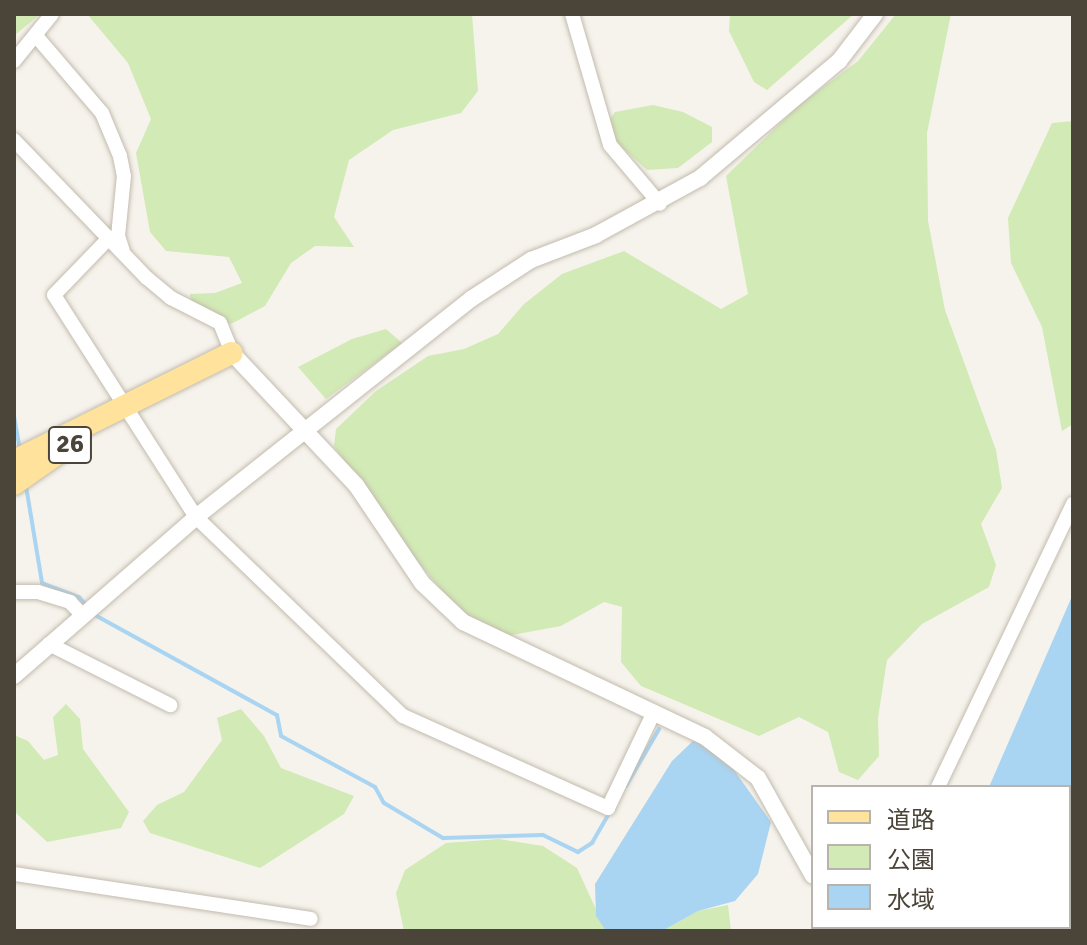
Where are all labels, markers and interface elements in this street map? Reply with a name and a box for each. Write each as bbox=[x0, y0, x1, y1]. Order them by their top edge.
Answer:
road number: 26 bbox=[46, 423, 94, 467]
legend bbox=[811, 785, 1071, 929]
text: 道路 bbox=[887, 805, 935, 835]
text: 公園 bbox=[887, 845, 935, 875]
text: 水域 bbox=[887, 885, 935, 915]

